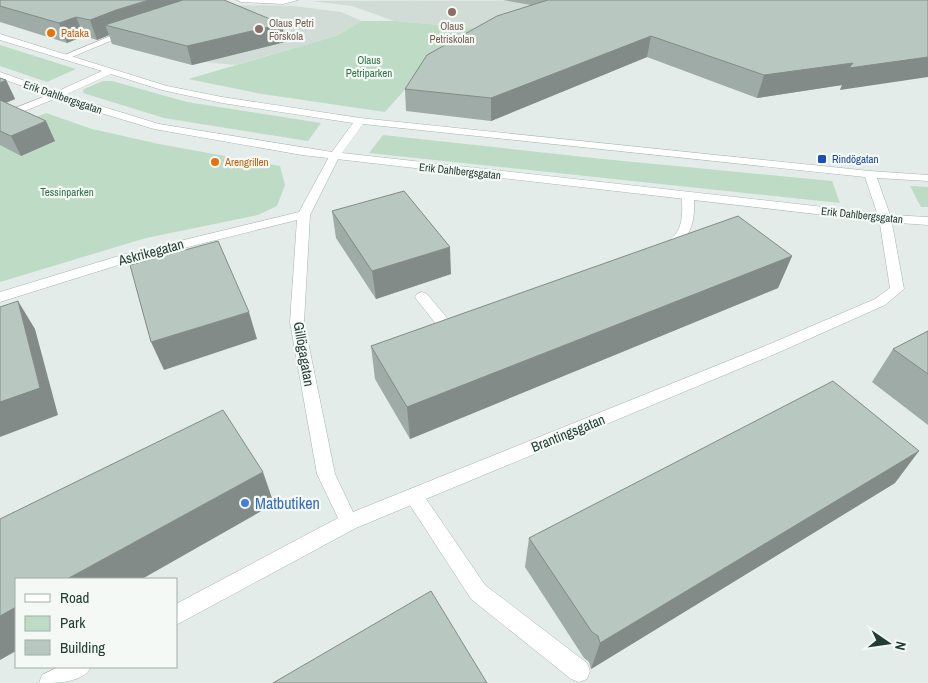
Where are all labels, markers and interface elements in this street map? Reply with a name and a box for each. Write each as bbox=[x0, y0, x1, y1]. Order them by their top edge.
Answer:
marker: Olaus Petriskolan bbox=[446, 6, 458, 18]
place label: Olaus Petri Förskola bbox=[269, 16, 314, 43]
place label: Olaus Petriskolan bbox=[429, 19, 475, 46]
marker: Olaus Petri Förskola bbox=[253, 23, 265, 35]
place label: Pataka bbox=[61, 26, 89, 40]
marker: Pataka bbox=[45, 27, 57, 39]
park label: Olaus Petriparken bbox=[346, 53, 392, 80]
street label: Erik Dahlbergsgatan bbox=[22, 77, 104, 117]
place label: Rindögatan bbox=[832, 152, 879, 166]
marker: Rindögatan bbox=[816, 153, 828, 165]
place label: Arengrillen bbox=[224, 155, 269, 169]
marker: Arengrillen bbox=[209, 156, 221, 168]
street label: Erik Dahlbergsgatan bbox=[418, 160, 502, 182]
park label: Tessinparken bbox=[40, 185, 94, 199]
street label: Erik Dahlbergsgatan bbox=[820, 204, 904, 226]
street label: Askrikegatan bbox=[115, 235, 186, 270]
street label: Gillögagatan bbox=[289, 320, 319, 388]
street label: Brantingsgatan bbox=[529, 410, 607, 456]
place label: Matbutiken bbox=[255, 492, 320, 514]
marker: Matbutiken bbox=[239, 497, 251, 509]
legend bbox=[15, 578, 178, 668]
text: Road bbox=[60, 587, 89, 608]
text: Park bbox=[60, 612, 86, 633]
north arrow bbox=[863, 618, 913, 668]
text: Building bbox=[60, 637, 105, 658]
text: N bbox=[891, 640, 910, 652]

